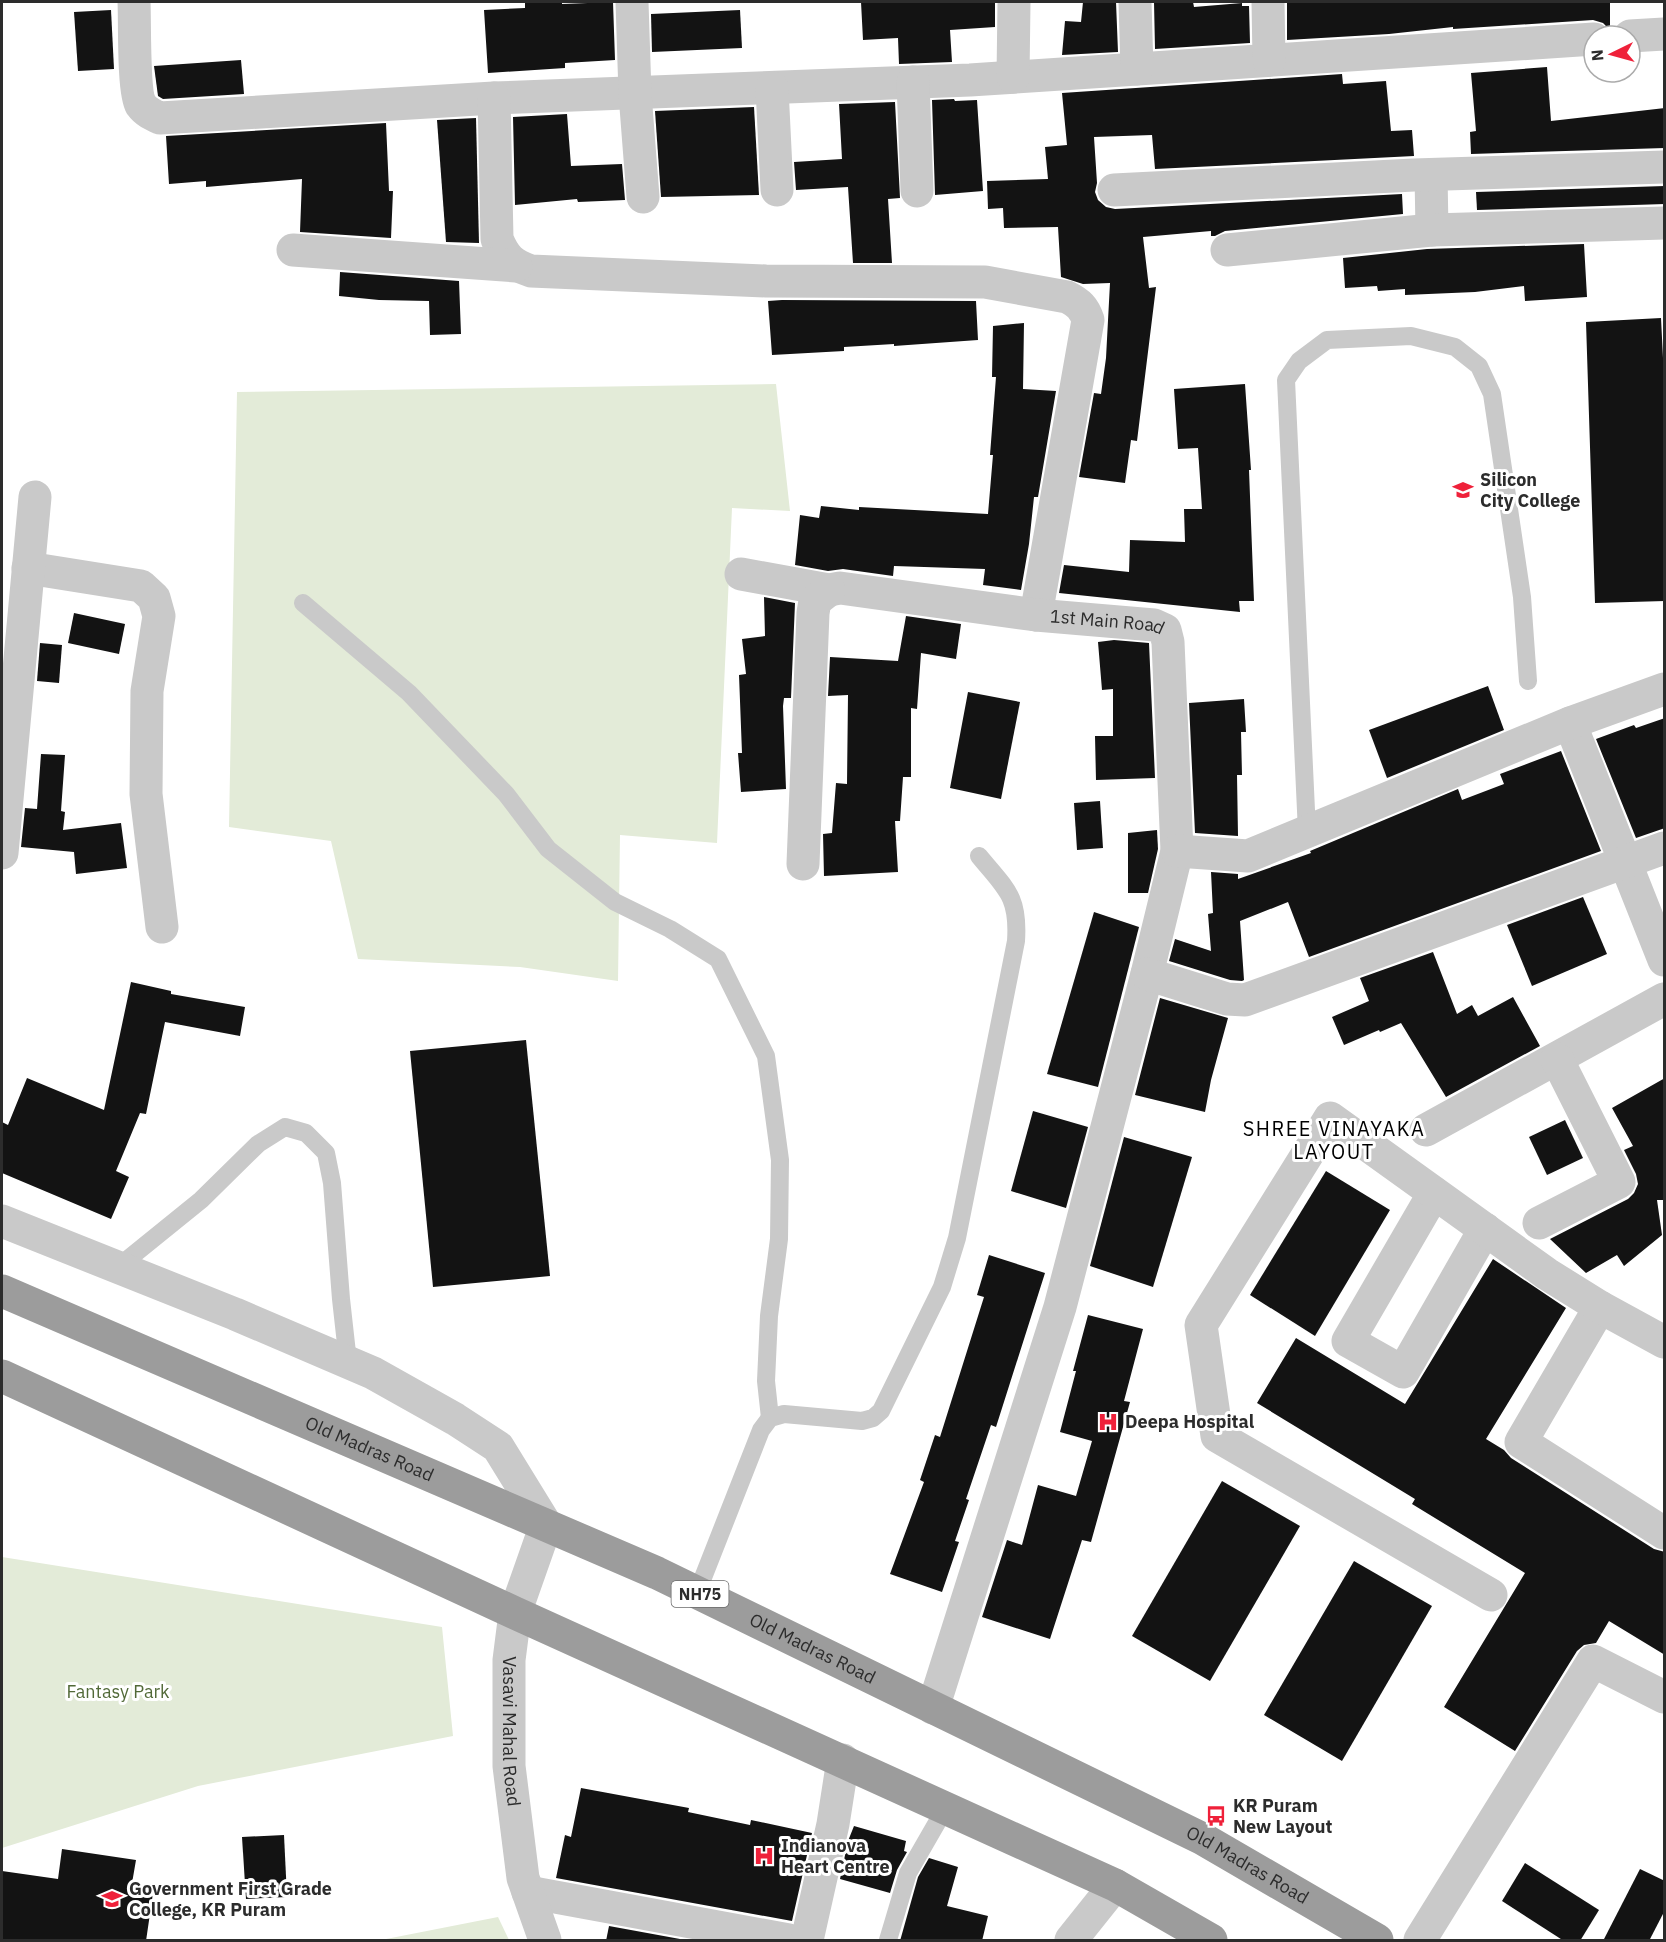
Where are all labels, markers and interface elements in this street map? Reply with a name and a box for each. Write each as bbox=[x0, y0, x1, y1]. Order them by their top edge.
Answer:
north arrow bbox=[1582, 24, 1642, 84]
text: N bbox=[1587, 49, 1608, 62]
place label: Silicon City College bbox=[1480, 468, 1580, 512]
school or university icon: Silicon City College bbox=[1451, 478, 1475, 502]
street label: 1st Main Road bbox=[1049, 604, 1168, 639]
district label: SHREE VINAYAKA LAYOUT bbox=[1243, 1115, 1425, 1165]
hospital icon: Deepa Hospital bbox=[1096, 1410, 1120, 1434]
place label: Deepa Hospital bbox=[1125, 1410, 1255, 1433]
street label: Old Madras Road bbox=[302, 1411, 437, 1487]
road number: NH75 bbox=[672, 1581, 728, 1607]
street label: Old Madras Road bbox=[746, 1608, 880, 1689]
street label: Vasavi Mahal Road bbox=[498, 1656, 526, 1808]
park label: Fantasy Park bbox=[66, 1680, 170, 1703]
place label: KR Puram New Layout bbox=[1233, 1794, 1332, 1838]
bus stop icon: KR Puram New Layout bbox=[1204, 1804, 1228, 1828]
street label: Old Madras Road bbox=[1183, 1821, 1313, 1909]
place label: Indianova Heart Centre bbox=[781, 1834, 890, 1878]
hospital icon: Indianova Heart Centre bbox=[752, 1844, 776, 1868]
place label: Government First Grade College, KR Puram bbox=[129, 1877, 332, 1921]
school or university icon: Government First Grade College, KR Puram bbox=[100, 1887, 124, 1911]

